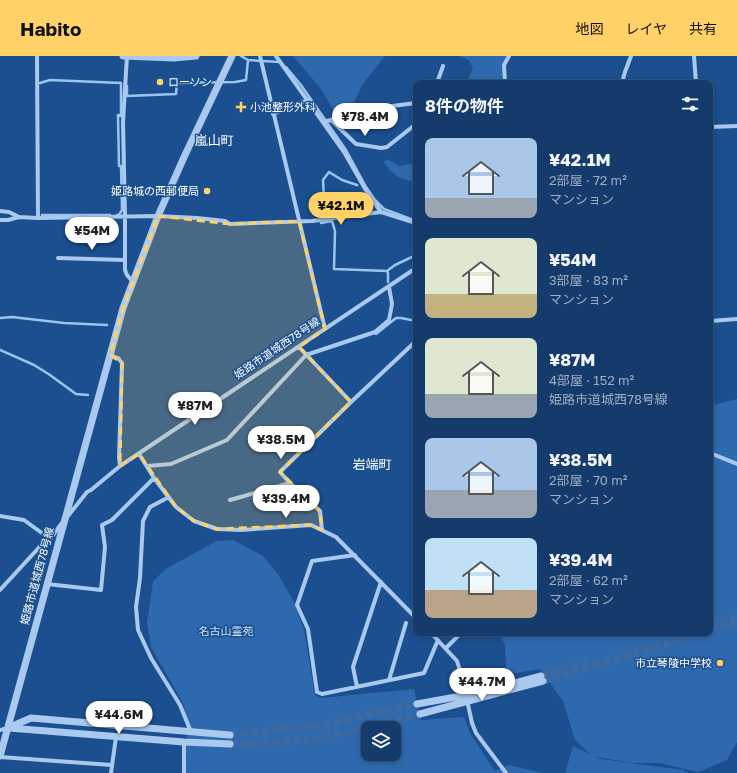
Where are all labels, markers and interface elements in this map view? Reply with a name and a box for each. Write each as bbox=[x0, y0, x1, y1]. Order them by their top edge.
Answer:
text: Habito bbox=[20, 17, 81, 40]
text: 地図 bbox=[575, 20, 603, 37]
text: レイヤ bbox=[625, 20, 667, 37]
text: 共有 bbox=[689, 20, 717, 37]
place label: ローソン bbox=[168, 75, 212, 88]
marker: ローソン bbox=[155, 77, 165, 87]
icon: filters bbox=[679, 93, 701, 115]
text: 8件の物件 bbox=[425, 95, 504, 116]
place label: 小池整形外科 bbox=[250, 100, 316, 113]
marker: 小池整形外科 bbox=[235, 101, 247, 113]
pin: ¥78.4M bbox=[332, 103, 398, 137]
text: ¥78.4M bbox=[341, 108, 389, 124]
district label: 嵐山町 bbox=[194, 132, 234, 148]
text: ¥42.1M bbox=[549, 149, 611, 170]
icon: home bbox=[457, 154, 505, 202]
text: 2部屋 · 72 m² bbox=[549, 172, 627, 188]
place label: 姫路城の西郵便局 bbox=[111, 184, 199, 197]
marker: 姫路城の西郵便局 bbox=[202, 186, 212, 196]
text: マンション bbox=[549, 191, 614, 207]
pin: ¥42.1M bbox=[308, 192, 374, 226]
text: ¥42.1M bbox=[317, 197, 365, 213]
pin: ¥54M bbox=[68, 217, 116, 251]
text: ¥54M bbox=[74, 222, 110, 238]
text: ¥54M bbox=[549, 249, 596, 270]
icon: home bbox=[457, 254, 505, 302]
text: 3部屋 · 83 m² bbox=[549, 272, 628, 288]
text: マンション bbox=[549, 291, 614, 307]
street label: 姫路市道城西78号線 bbox=[231, 314, 322, 381]
text: ¥87M bbox=[549, 349, 596, 370]
icon: home bbox=[457, 354, 505, 402]
text: 4部屋 · 152 m² bbox=[549, 372, 634, 388]
text: 姫路市道城西78号線 bbox=[549, 391, 668, 407]
pin: ¥87M bbox=[171, 392, 219, 426]
text: ¥87M bbox=[177, 397, 213, 413]
pin: ¥38.5M bbox=[248, 426, 314, 460]
text: ¥38.5M bbox=[257, 431, 305, 447]
text: ¥38.5M bbox=[549, 449, 612, 470]
icon: home bbox=[457, 454, 505, 502]
district label: 岩端町 bbox=[352, 456, 392, 472]
text: 2部屋 · 70 m² bbox=[549, 472, 627, 488]
pin: ¥39.4M bbox=[253, 485, 319, 519]
text: ¥39.4M bbox=[262, 490, 310, 506]
text: マンション bbox=[549, 491, 614, 507]
street label: 姫路市道城西78号線 bbox=[17, 526, 56, 626]
text: ¥39.4M bbox=[549, 549, 613, 570]
icon: home bbox=[457, 554, 505, 602]
text: 2部屋 · 62 m² bbox=[549, 572, 628, 588]
text: マンション bbox=[549, 591, 614, 607]
park label: 名古山霊苑 bbox=[199, 624, 254, 637]
place label: 市立琴陵中学校 bbox=[635, 656, 712, 669]
marker: 市立琴陵中学校 bbox=[715, 658, 725, 668]
pin: ¥44.7M bbox=[449, 668, 515, 702]
text: ¥44.7M bbox=[458, 673, 506, 689]
pin: ¥44.6M bbox=[86, 701, 152, 735]
text: ¥44.6M bbox=[95, 706, 143, 722]
map controls bbox=[361, 721, 401, 761]
button: layers bbox=[361, 721, 401, 761]

